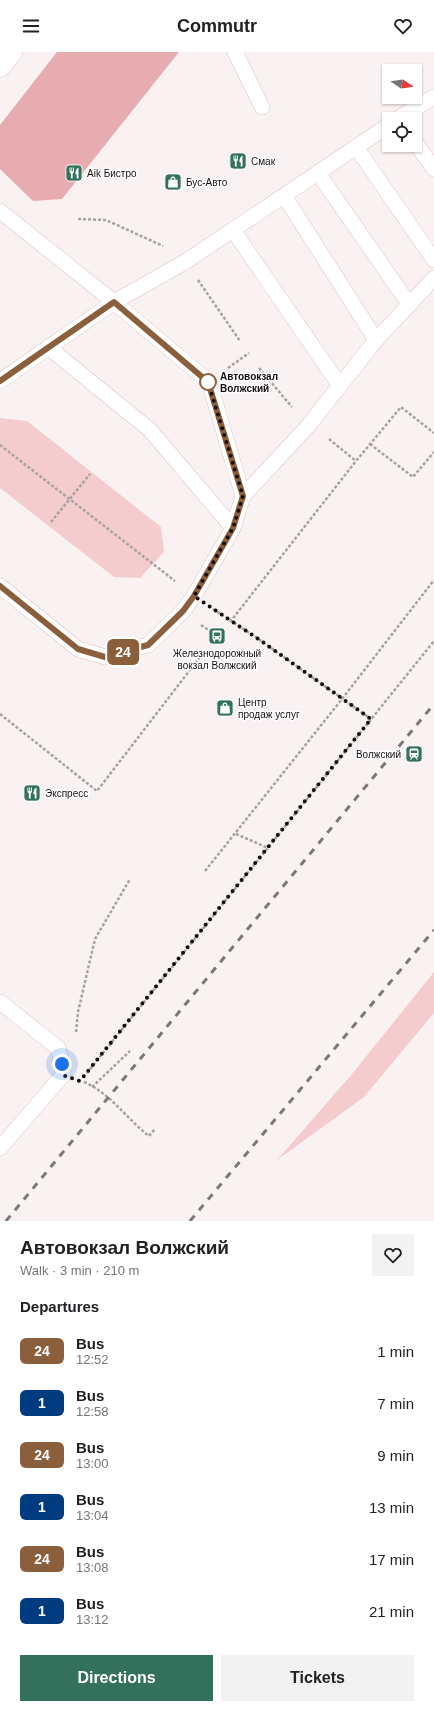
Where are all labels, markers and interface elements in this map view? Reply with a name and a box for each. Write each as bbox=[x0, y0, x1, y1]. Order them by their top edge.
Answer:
icon: menu bbox=[20, 15, 42, 37]
icon: heart bbox=[392, 15, 414, 37]
text: Commutr bbox=[177, 16, 257, 36]
north arrow bbox=[382, 64, 422, 104]
map controls bbox=[382, 64, 422, 152]
button: locate bbox=[382, 112, 422, 152]
restaurant icon: Смак bbox=[228, 151, 248, 171]
place label: Смак bbox=[251, 156, 276, 167]
restaurant icon: Aik Бистро bbox=[64, 163, 84, 183]
place label: Aik Бистро bbox=[87, 168, 137, 179]
shop icon: Бус-Авто bbox=[163, 172, 183, 192]
place label: Бус-Авто bbox=[186, 177, 228, 188]
place label: Автовокзал Волжский bbox=[220, 371, 278, 394]
marker: Автовокзал Волжский bbox=[199, 373, 217, 391]
bus stop icon: Железнодорожный вокзал Волжский bbox=[207, 626, 227, 646]
line badge: 24 bbox=[105, 639, 141, 665]
text: 24 bbox=[115, 644, 131, 660]
place label: Железнодорожный вокзал Волжский bbox=[173, 648, 261, 671]
place label: Центр продаж услуг bbox=[238, 697, 300, 720]
shop icon: Центр продаж услуг bbox=[215, 698, 235, 718]
station icon: Волжский bbox=[404, 744, 424, 764]
place label: Волжский bbox=[356, 749, 401, 760]
restaurant icon: Экспресс bbox=[22, 783, 42, 803]
place label: Экспресс bbox=[45, 788, 88, 799]
your location bbox=[52, 1054, 72, 1074]
button: heart bbox=[372, 1234, 414, 1276]
text: Автовокзал Волжский bbox=[20, 1237, 229, 1258]
text: Walk · 3 min · 210 m bbox=[20, 1263, 139, 1278]
text: Departures bbox=[20, 1298, 99, 1315]
text: Bus bbox=[76, 1335, 104, 1352]
text: 24 bbox=[34, 1343, 50, 1359]
text: 1 min bbox=[377, 1343, 414, 1360]
text: 12:52 bbox=[76, 1352, 109, 1367]
text: Bus bbox=[76, 1387, 104, 1404]
text: 1 bbox=[38, 1395, 46, 1411]
text: 7 min bbox=[377, 1395, 414, 1412]
text: 12:58 bbox=[76, 1404, 109, 1419]
text: Bus bbox=[76, 1439, 104, 1456]
text: 24 bbox=[34, 1447, 50, 1463]
text: 9 min bbox=[377, 1447, 414, 1464]
text: 13:00 bbox=[76, 1456, 109, 1471]
text: Bus bbox=[76, 1491, 104, 1508]
text: 1 bbox=[38, 1499, 46, 1515]
text: 13 min bbox=[369, 1499, 414, 1516]
text: 13:04 bbox=[76, 1508, 109, 1523]
text: Bus bbox=[76, 1543, 104, 1560]
text: 24 bbox=[34, 1551, 50, 1567]
text: 17 min bbox=[369, 1551, 414, 1568]
text: 13:08 bbox=[76, 1560, 109, 1575]
text: Bus bbox=[76, 1595, 104, 1612]
text: 1 bbox=[38, 1603, 46, 1619]
text: 21 min bbox=[369, 1603, 414, 1620]
text: 13:12 bbox=[76, 1612, 109, 1627]
button: Directions bbox=[20, 1655, 213, 1701]
button: Tickets bbox=[221, 1655, 414, 1701]

